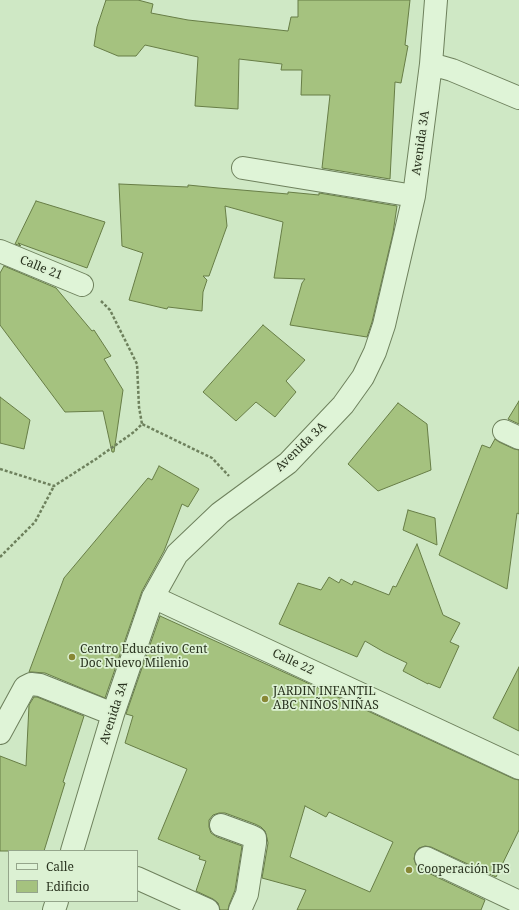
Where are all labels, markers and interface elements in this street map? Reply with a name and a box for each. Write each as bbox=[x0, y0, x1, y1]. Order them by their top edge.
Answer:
street label: Avenida 3A bbox=[409, 110, 433, 176]
street label: Calle 21 bbox=[18, 253, 64, 283]
street label: Avenida 3A bbox=[273, 419, 329, 475]
place label: Centro Educativo Cent Doc Nuevo Milenio bbox=[80, 643, 207, 671]
street label: Calle 22 bbox=[270, 646, 316, 678]
marker: Centro Educativo Cent Doc Nuevo Milenio bbox=[67, 652, 77, 662]
street label: Avenida 3A bbox=[97, 680, 131, 746]
place label: JARDIN INFANTIL ABC NIÑOS NIÑAS bbox=[273, 685, 379, 713]
marker: JARDIN INFANTIL ABC NIÑOS NIÑAS bbox=[260, 694, 270, 704]
legend bbox=[8, 850, 138, 902]
text: Calle bbox=[46, 858, 74, 875]
place label: Cooperación IPS bbox=[417, 863, 510, 877]
marker: Cooperación IPS bbox=[404, 865, 414, 875]
text: Edificio bbox=[46, 878, 89, 895]

